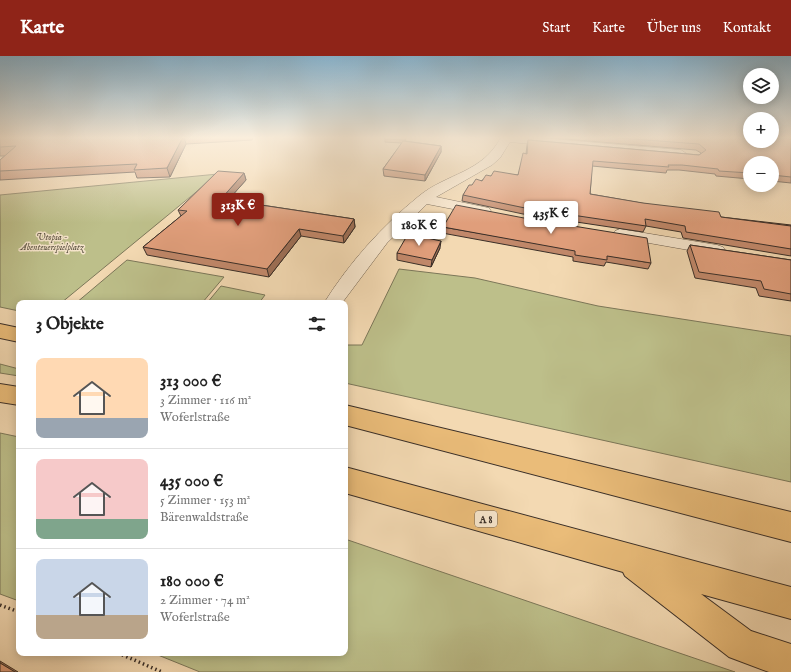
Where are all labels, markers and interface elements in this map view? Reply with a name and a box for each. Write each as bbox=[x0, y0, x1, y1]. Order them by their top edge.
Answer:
text: Karte bbox=[20, 16, 64, 40]
text: Start bbox=[542, 19, 570, 37]
text: Karte bbox=[592, 19, 625, 37]
text: Über uns bbox=[647, 19, 701, 37]
text: Kontakt bbox=[723, 19, 771, 37]
map controls bbox=[743, 68, 779, 192]
button: layers bbox=[743, 68, 779, 104]
button: + bbox=[743, 112, 779, 148]
button: − bbox=[743, 156, 779, 192]
pin: 313K € bbox=[205, 193, 271, 227]
text: 313K € bbox=[221, 197, 255, 214]
pin: 435K € bbox=[518, 201, 584, 235]
text: 435K € bbox=[533, 205, 569, 222]
pin: 180K € bbox=[386, 213, 452, 247]
text: 180K € bbox=[401, 217, 437, 234]
park label: Utopia - Abenteuerspielplatz bbox=[20, 232, 85, 253]
icon: filters bbox=[306, 313, 328, 335]
text: 3 Objekte bbox=[36, 314, 104, 335]
text: 313 000 € bbox=[160, 371, 221, 392]
icon: home bbox=[68, 374, 116, 422]
text: 3 Zimmer · 116 m² bbox=[160, 392, 251, 409]
text: Woferlstraße bbox=[160, 409, 230, 426]
text: 435 000 € bbox=[160, 471, 223, 492]
icon: home bbox=[68, 475, 116, 523]
text: 5 Zimmer · 153 m² bbox=[160, 492, 250, 509]
text: Bärenwaldstraße bbox=[160, 509, 248, 526]
road number: A 8 bbox=[475, 511, 497, 527]
text: 180 000 € bbox=[160, 571, 224, 592]
icon: home bbox=[68, 575, 116, 623]
text: 2 Zimmer · 74 m² bbox=[160, 592, 250, 609]
text: Woferlstraße bbox=[160, 609, 230, 626]

